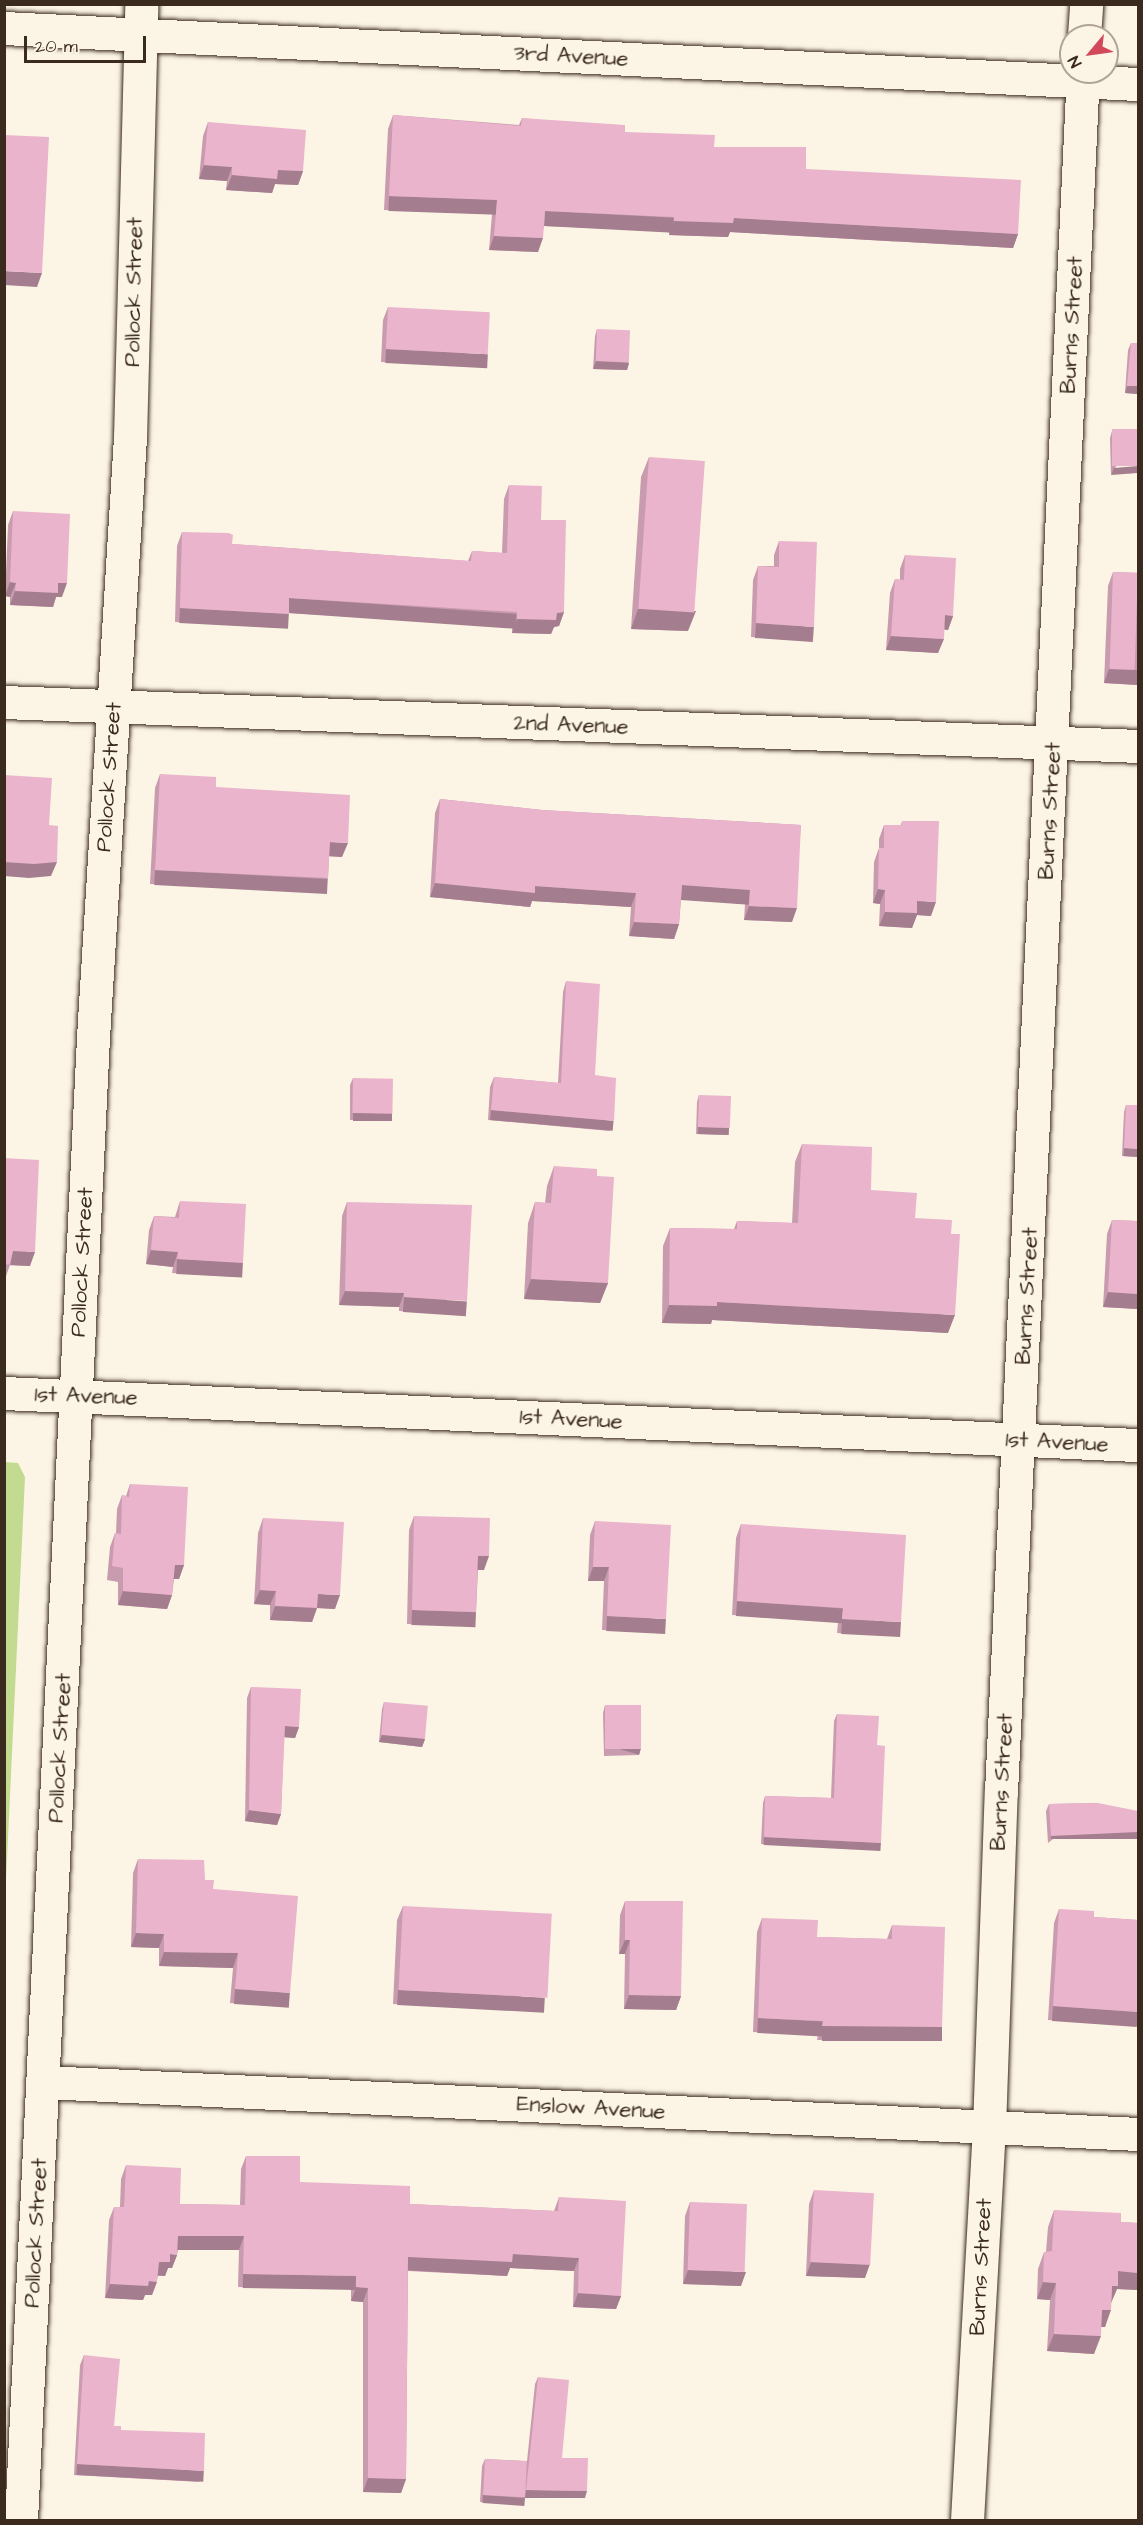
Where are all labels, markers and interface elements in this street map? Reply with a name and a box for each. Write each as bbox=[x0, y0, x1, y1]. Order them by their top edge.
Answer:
scale bar bbox=[27, 24, 148, 62]
north arrow bbox=[1059, 24, 1119, 84]
text: 20 m bbox=[35, 34, 78, 59]
street label: 3rd Avenue bbox=[513, 40, 629, 72]
text: N bbox=[1063, 52, 1087, 71]
street label: Pollock Street bbox=[119, 217, 149, 367]
street label: Burns Street bbox=[1055, 256, 1089, 394]
street label: Pollock Street bbox=[91, 701, 127, 853]
street label: 2nd Avenue bbox=[513, 710, 629, 740]
street label: Burns Street bbox=[1033, 742, 1067, 880]
street label: Pollock Street bbox=[65, 1187, 99, 1337]
street label: Burns Street bbox=[1010, 1227, 1044, 1365]
street label: 1st Avenue bbox=[34, 1381, 138, 1411]
street label: 1st Avenue bbox=[519, 1403, 623, 1435]
street label: 1st Avenue bbox=[1005, 1426, 1109, 1458]
street label: Pollock Street bbox=[43, 1673, 77, 1823]
street label: Burns Street bbox=[985, 1713, 1019, 1851]
street label: Enslow Avenue bbox=[516, 2091, 666, 2125]
street label: Pollock Street bbox=[19, 2158, 53, 2308]
street label: Burns Street bbox=[964, 2198, 998, 2336]

